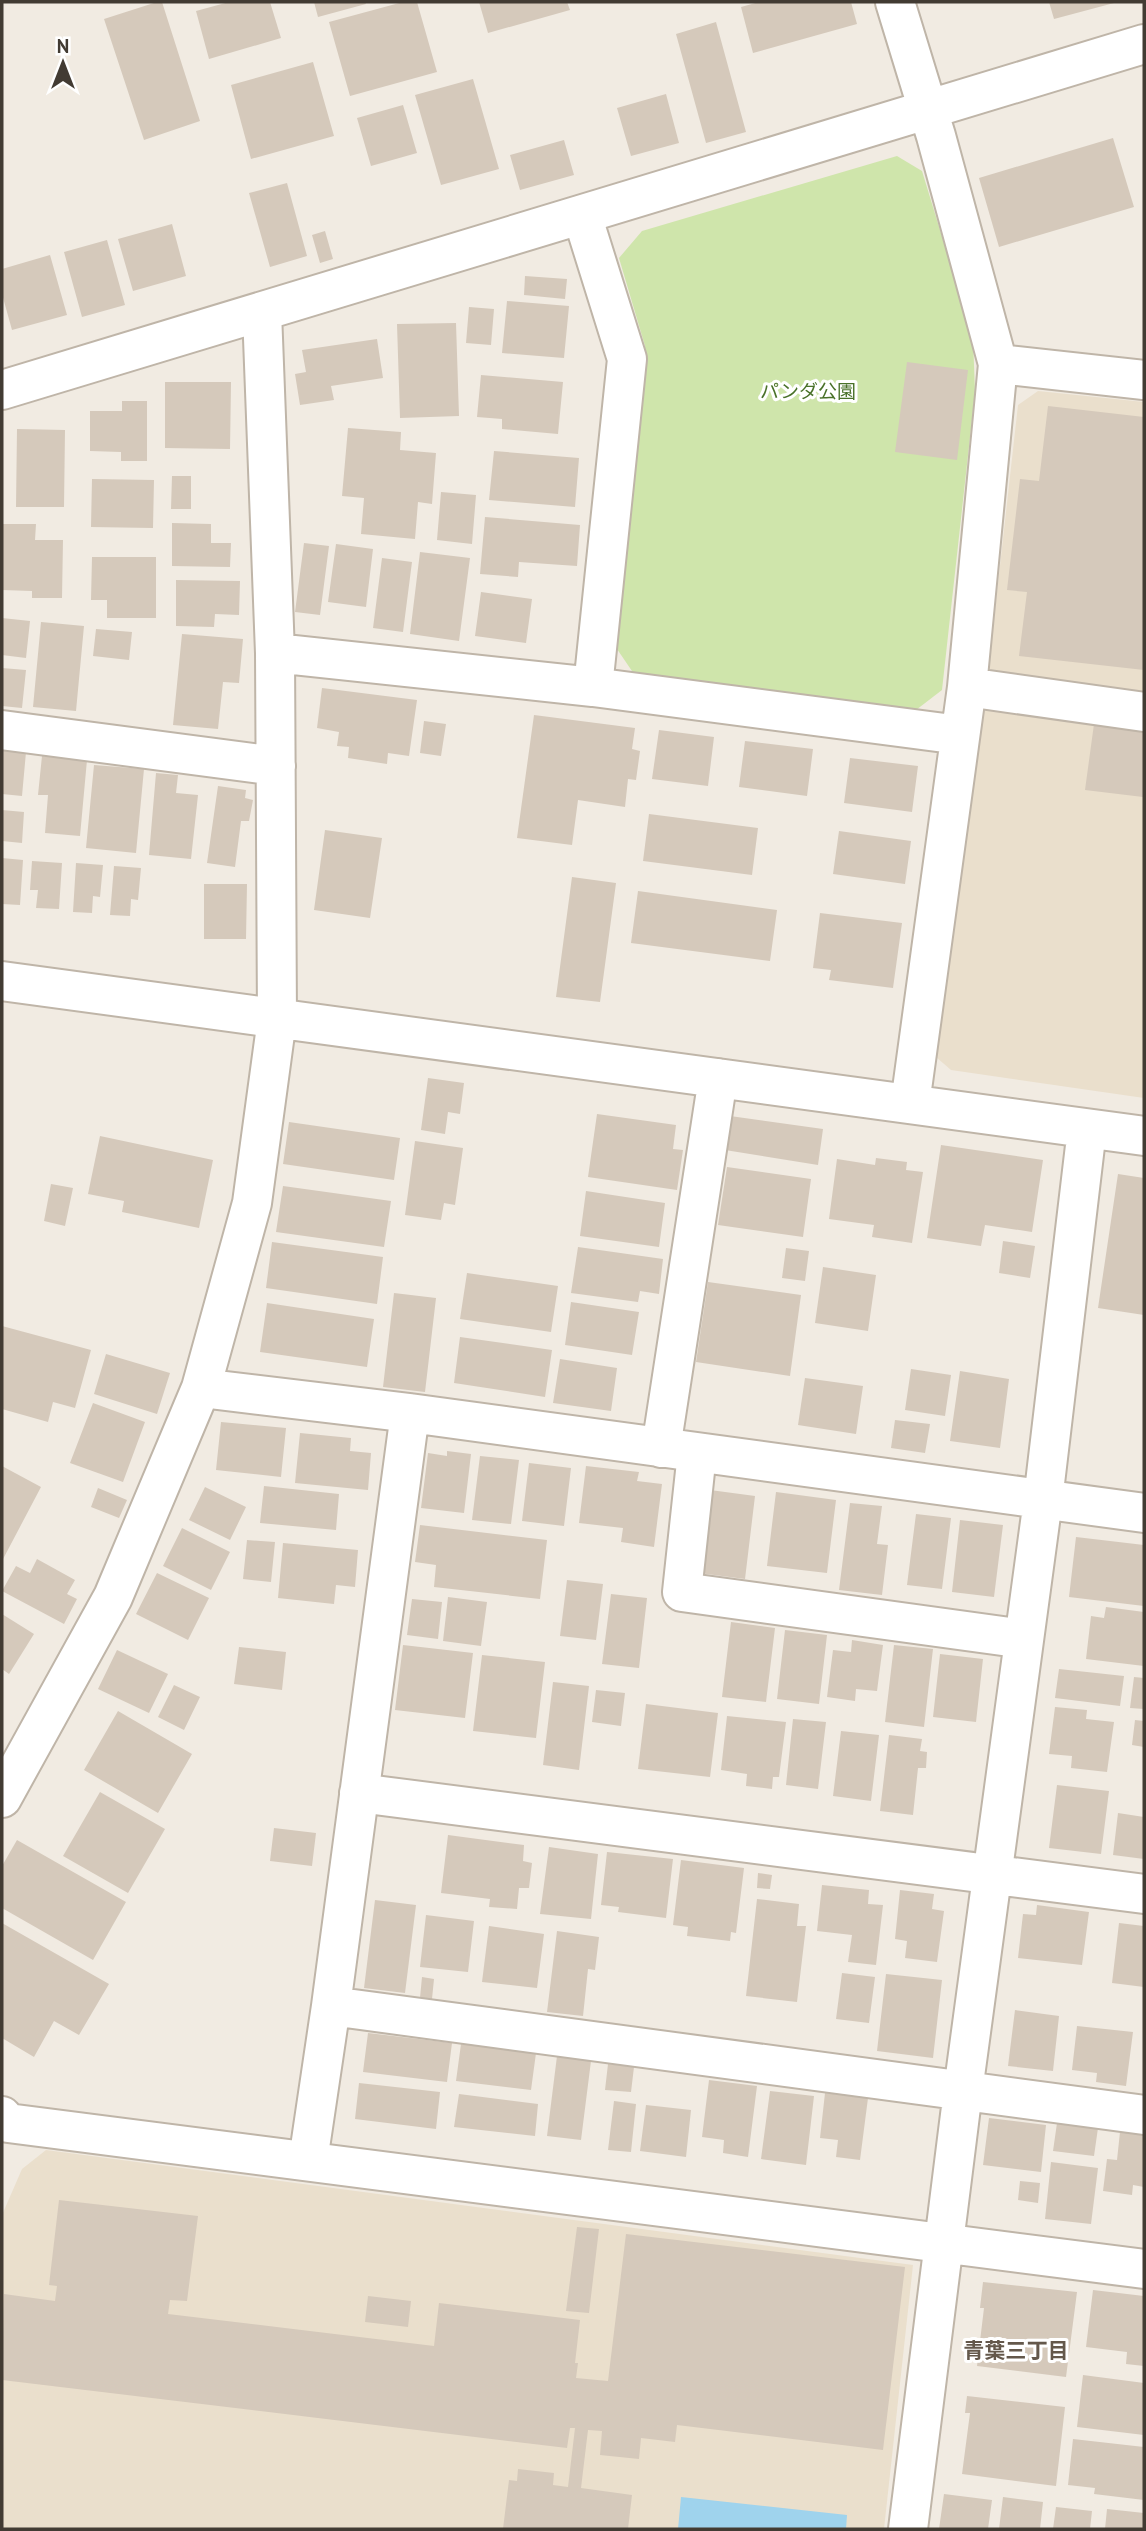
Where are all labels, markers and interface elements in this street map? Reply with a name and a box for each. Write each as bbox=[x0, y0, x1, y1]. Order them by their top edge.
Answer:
north arrow bbox=[28, 28, 98, 98]
text: N bbox=[57, 34, 69, 58]
park label: パンダ公園 bbox=[760, 379, 856, 403]
district label: 青葉三丁目 bbox=[964, 2337, 1069, 2364]

